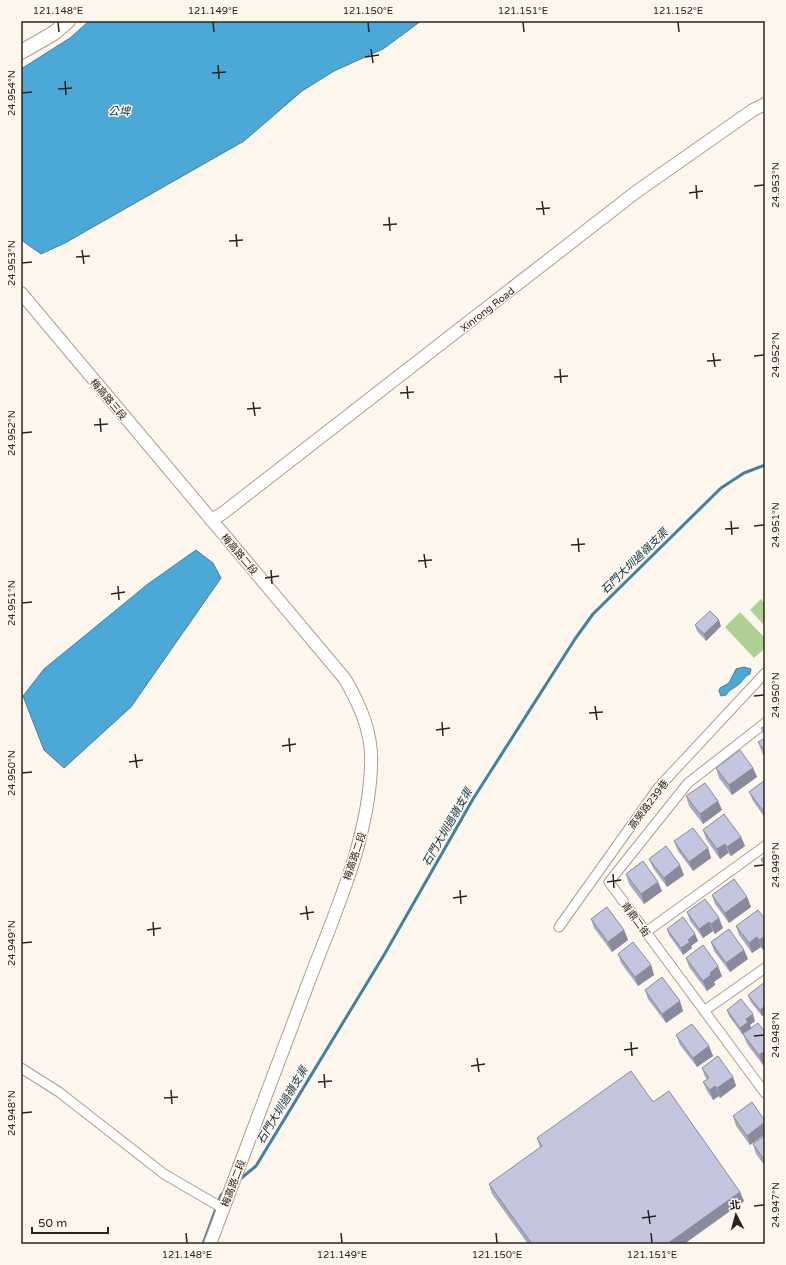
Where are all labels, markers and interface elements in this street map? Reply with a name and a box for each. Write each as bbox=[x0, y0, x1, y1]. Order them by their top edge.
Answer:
text: 121.148°E bbox=[33, 5, 83, 17]
text: 121.149°E bbox=[188, 5, 238, 17]
text: 121.150°E bbox=[343, 5, 393, 17]
text: 121.151°E bbox=[498, 5, 548, 17]
text: 121.152°E bbox=[653, 5, 703, 17]
text: 24.954°N bbox=[6, 70, 18, 116]
water label: 公埤 bbox=[108, 105, 132, 118]
text: 24.953°N bbox=[770, 162, 782, 208]
text: 24.953°N bbox=[6, 240, 18, 286]
street label: Xinrong Road bbox=[458, 285, 517, 335]
text: 24.952°N bbox=[770, 332, 782, 378]
street label: 梅高路三段 bbox=[88, 377, 129, 423]
text: 24.952°N bbox=[6, 410, 18, 456]
text: 24.951°N bbox=[770, 502, 782, 548]
water label: 石門大圳過嶺支渠 bbox=[598, 525, 672, 597]
street label: 梅高路二段 bbox=[219, 532, 260, 578]
text: 24.951°N bbox=[6, 580, 18, 626]
text: 24.950°N bbox=[770, 672, 782, 718]
text: 24.950°N bbox=[6, 750, 18, 796]
street label: 高榮路239巷 bbox=[626, 777, 671, 832]
water label: 石門大圳過嶺支渠 bbox=[420, 784, 476, 869]
street label: 梅高路二段 bbox=[341, 831, 369, 882]
text: 24.949°N bbox=[770, 842, 782, 888]
street label: 青鼎二街 bbox=[619, 900, 652, 939]
text: 24.949°N bbox=[6, 920, 18, 966]
text: 24.948°N bbox=[770, 1012, 782, 1058]
water label: 石門大圳過嶺支渠 bbox=[254, 1062, 312, 1146]
text: 24.948°N bbox=[6, 1090, 18, 1136]
street label: 梅高路二段 bbox=[219, 1158, 248, 1209]
text: 24.947°N bbox=[770, 1182, 782, 1228]
north arrow bbox=[716, 1195, 756, 1235]
text: 北 bbox=[729, 1199, 741, 1213]
scale bar bbox=[32, 1209, 108, 1235]
text: 50 m bbox=[38, 1216, 67, 1230]
text: 121.148°E bbox=[162, 1249, 212, 1261]
text: 121.149°E bbox=[317, 1249, 367, 1261]
text: 121.150°E bbox=[472, 1249, 522, 1261]
text: 121.151°E bbox=[627, 1249, 677, 1261]

